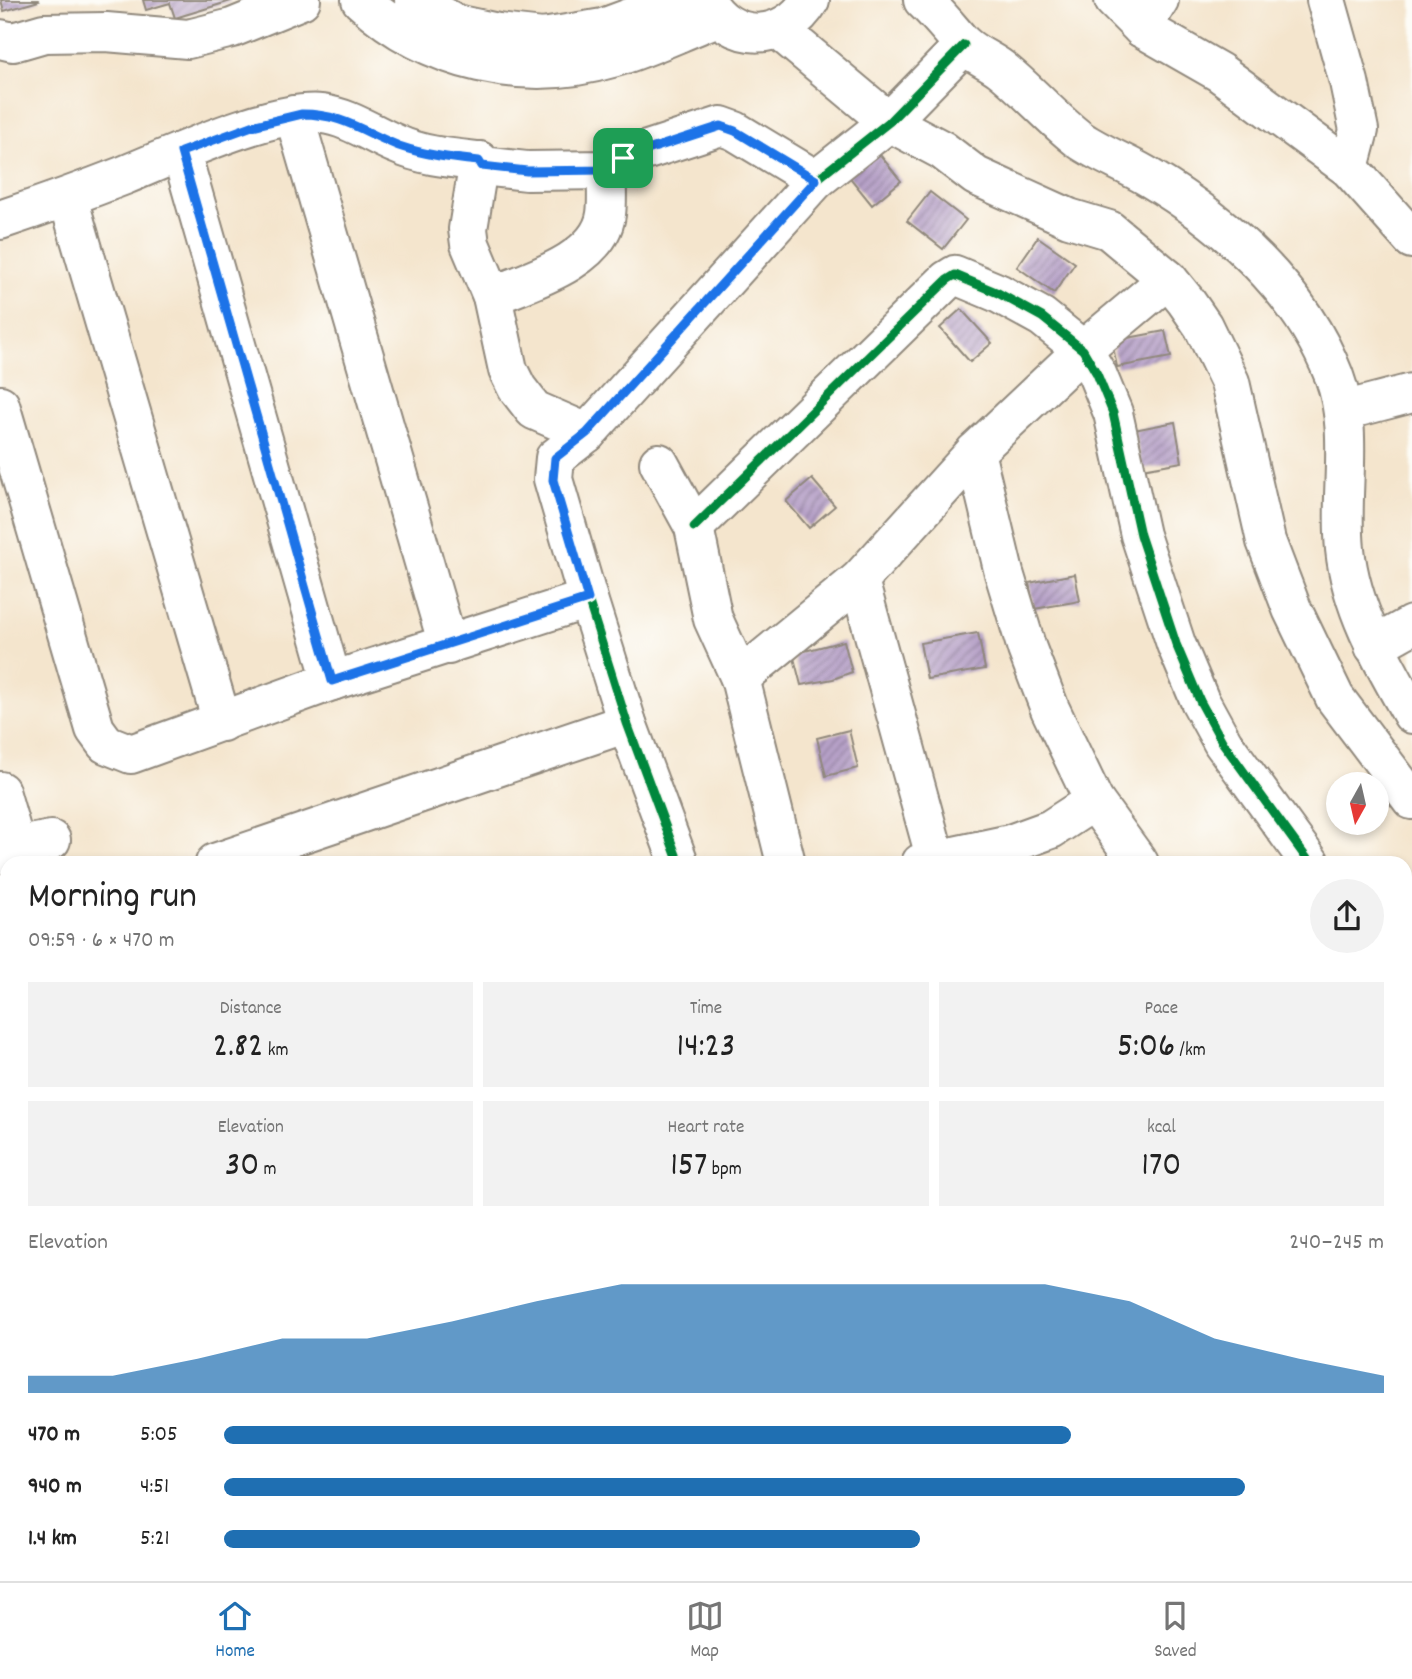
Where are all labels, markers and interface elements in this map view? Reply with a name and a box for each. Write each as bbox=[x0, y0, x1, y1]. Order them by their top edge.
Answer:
pin bbox=[593, 128, 653, 188]
icon: arrive bbox=[604, 139, 642, 177]
north arrow bbox=[1326, 772, 1390, 835]
map controls bbox=[1326, 772, 1389, 835]
text: Morning run bbox=[28, 871, 197, 926]
button: share bbox=[1310, 879, 1384, 953]
text: 09:59 · 6 × 470 m bbox=[28, 925, 175, 958]
text: Distance bbox=[220, 996, 282, 1023]
text: Time bbox=[690, 996, 722, 1023]
text: Pace bbox=[1145, 996, 1178, 1023]
text: 2.82 bbox=[213, 1023, 263, 1073]
text: 14:23 bbox=[677, 1023, 735, 1073]
text: 5:06 bbox=[1117, 1023, 1175, 1073]
text: km bbox=[263, 1038, 288, 1065]
text: /km bbox=[1175, 1038, 1206, 1065]
text: Elevation bbox=[218, 1115, 284, 1142]
text: Heart rate bbox=[668, 1115, 744, 1142]
text: kcal bbox=[1147, 1115, 1176, 1142]
text: 30 bbox=[225, 1142, 259, 1192]
text: 157 bbox=[670, 1142, 707, 1192]
text: 170 bbox=[1141, 1142, 1181, 1192]
text: m bbox=[259, 1157, 277, 1184]
text: bpm bbox=[707, 1157, 742, 1184]
text: Elevation bbox=[28, 1227, 108, 1260]
text: 240–245 m bbox=[1289, 1227, 1384, 1260]
text: 470 m bbox=[28, 1419, 80, 1452]
text: 5:05 bbox=[140, 1419, 178, 1452]
text: 940 m bbox=[28, 1471, 82, 1504]
text: 4:51 bbox=[140, 1471, 169, 1504]
text: 1.4 km bbox=[28, 1523, 77, 1556]
text: 5:21 bbox=[140, 1523, 170, 1556]
tab: Home bbox=[215, 1597, 255, 1666]
tab: Map bbox=[686, 1597, 724, 1666]
tab: Saved bbox=[1154, 1597, 1197, 1666]

